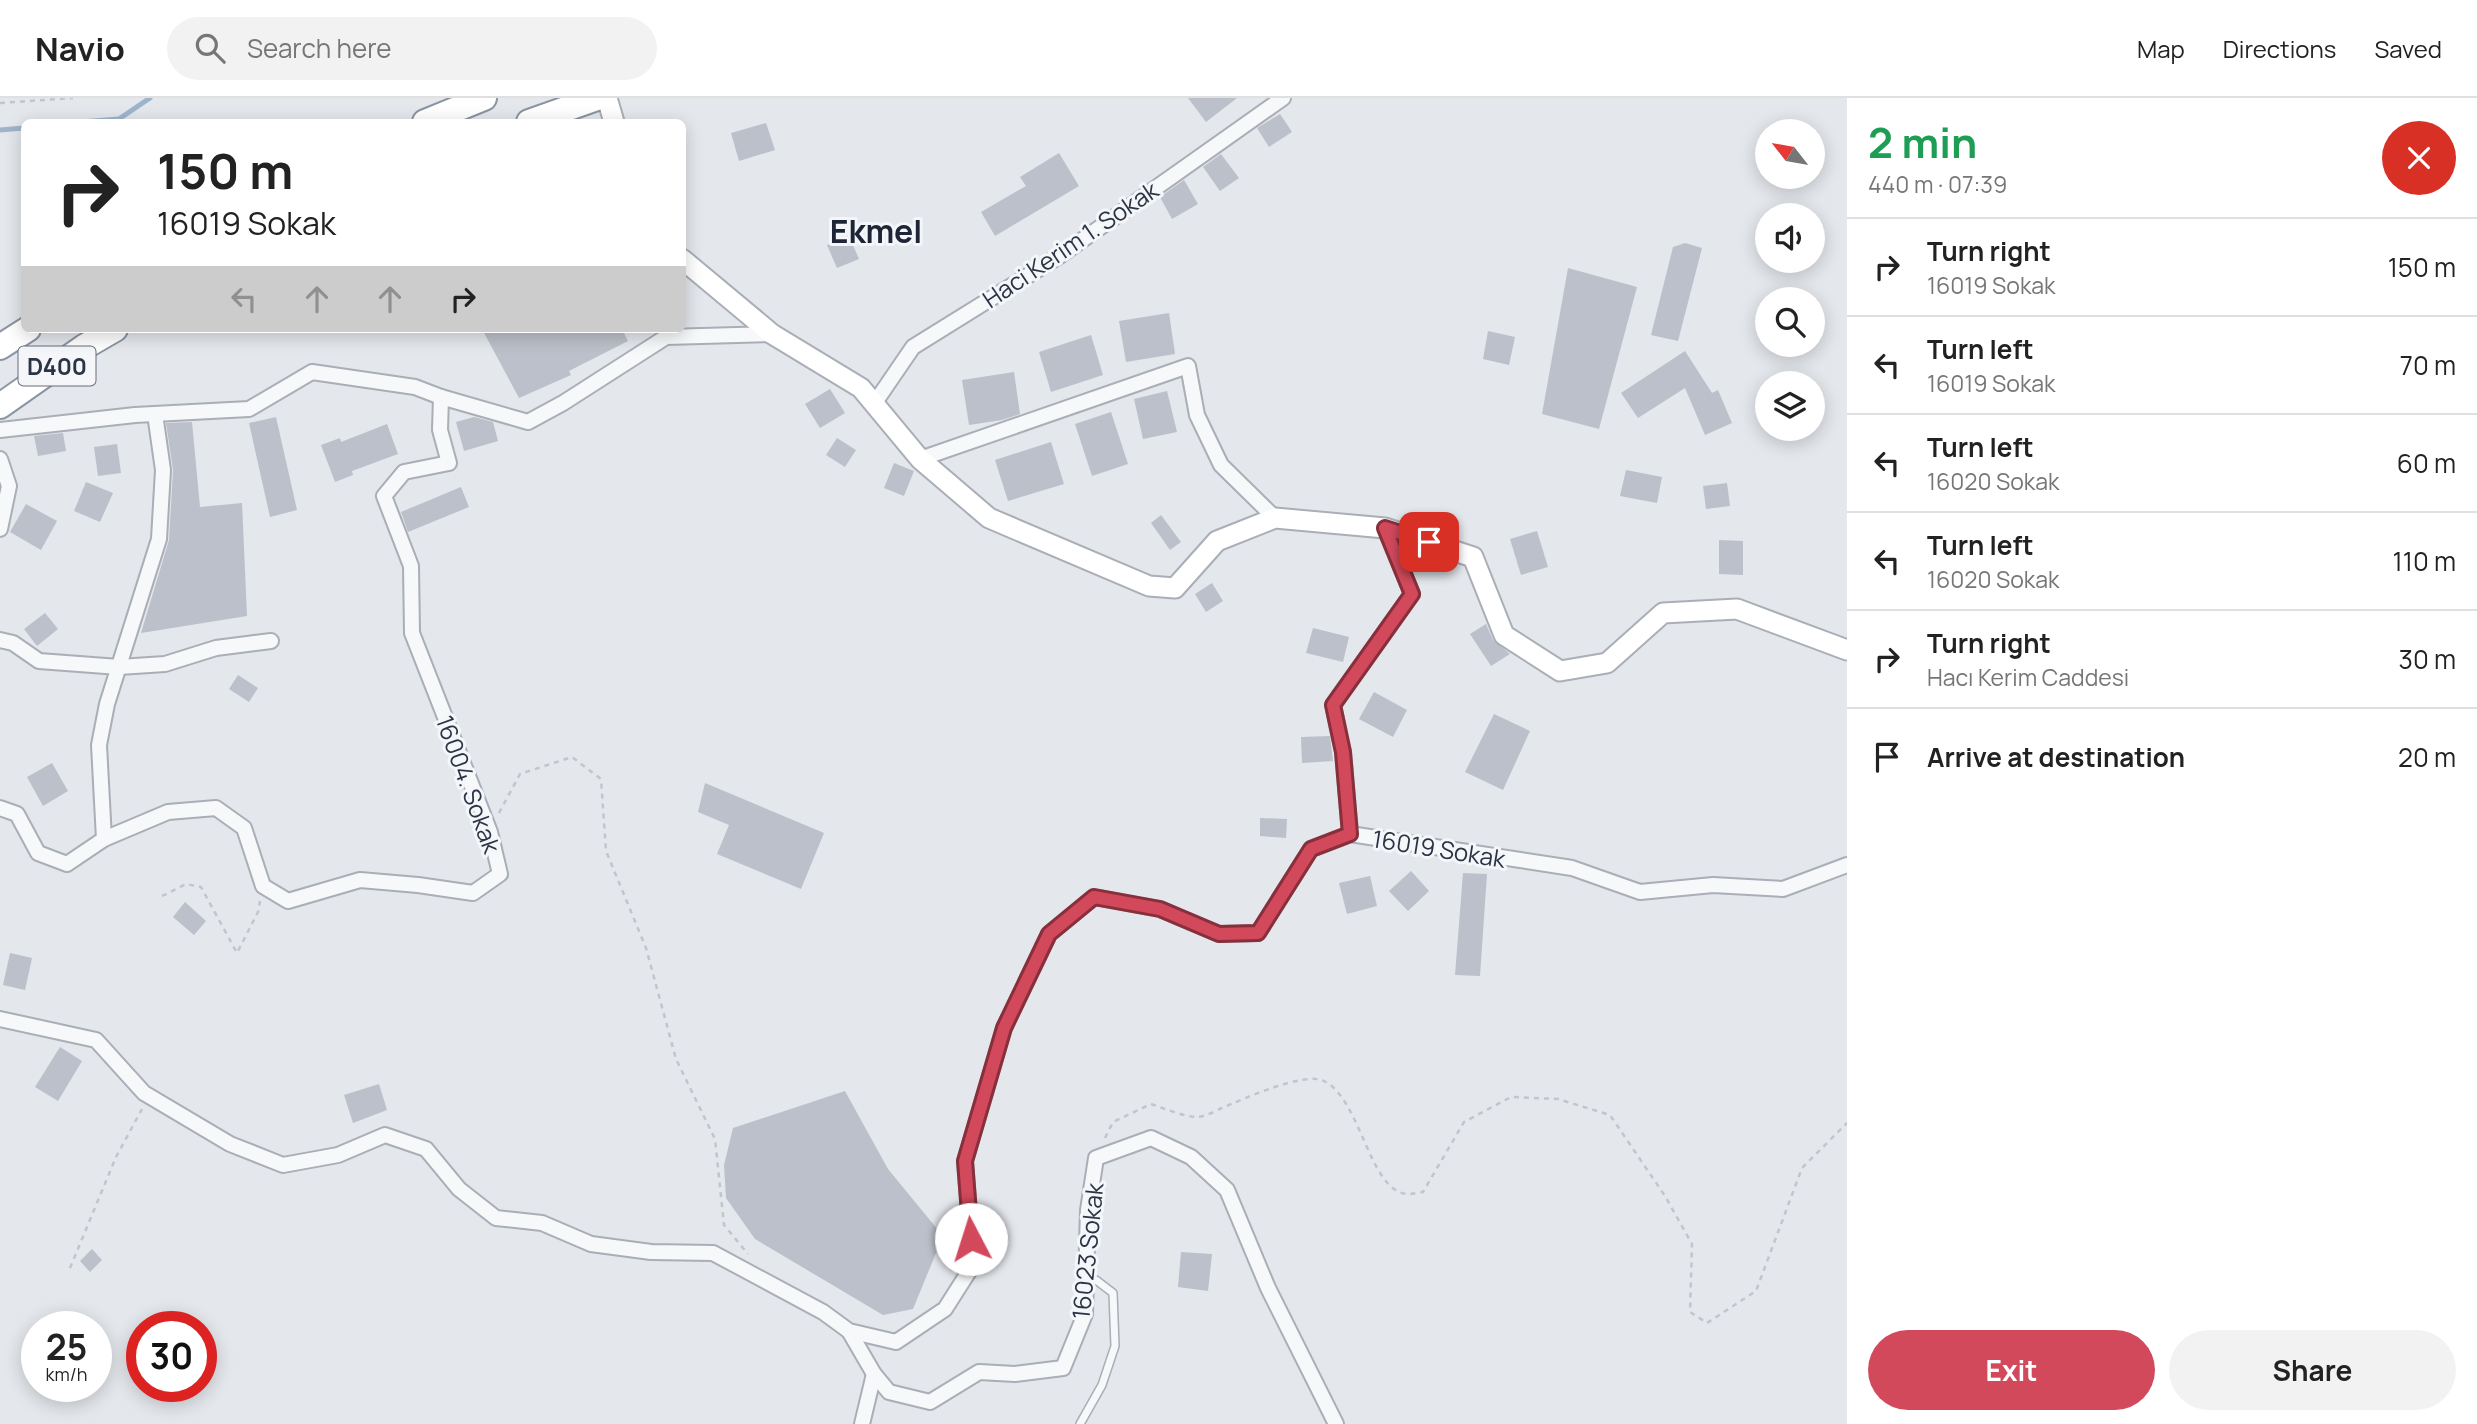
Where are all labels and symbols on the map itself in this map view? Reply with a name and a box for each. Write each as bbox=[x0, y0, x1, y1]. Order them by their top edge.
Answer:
north arrow bbox=[1755, 119, 1825, 189]
street label: Haci Kerim 1. Sokak bbox=[976, 172, 1165, 315]
district label: Ekmel bbox=[830, 209, 922, 253]
road number: D400 bbox=[18, 346, 96, 386]
pin bbox=[1399, 512, 1459, 572]
street label: 16004. Sokak bbox=[429, 711, 510, 858]
street label: 16019 Sokak bbox=[1370, 821, 1509, 875]
street label: 16023 Sokak bbox=[1063, 1180, 1111, 1321]
position arrow bbox=[934, 1202, 1008, 1276]
speed limit sign: 30 bbox=[126, 1311, 217, 1402]

